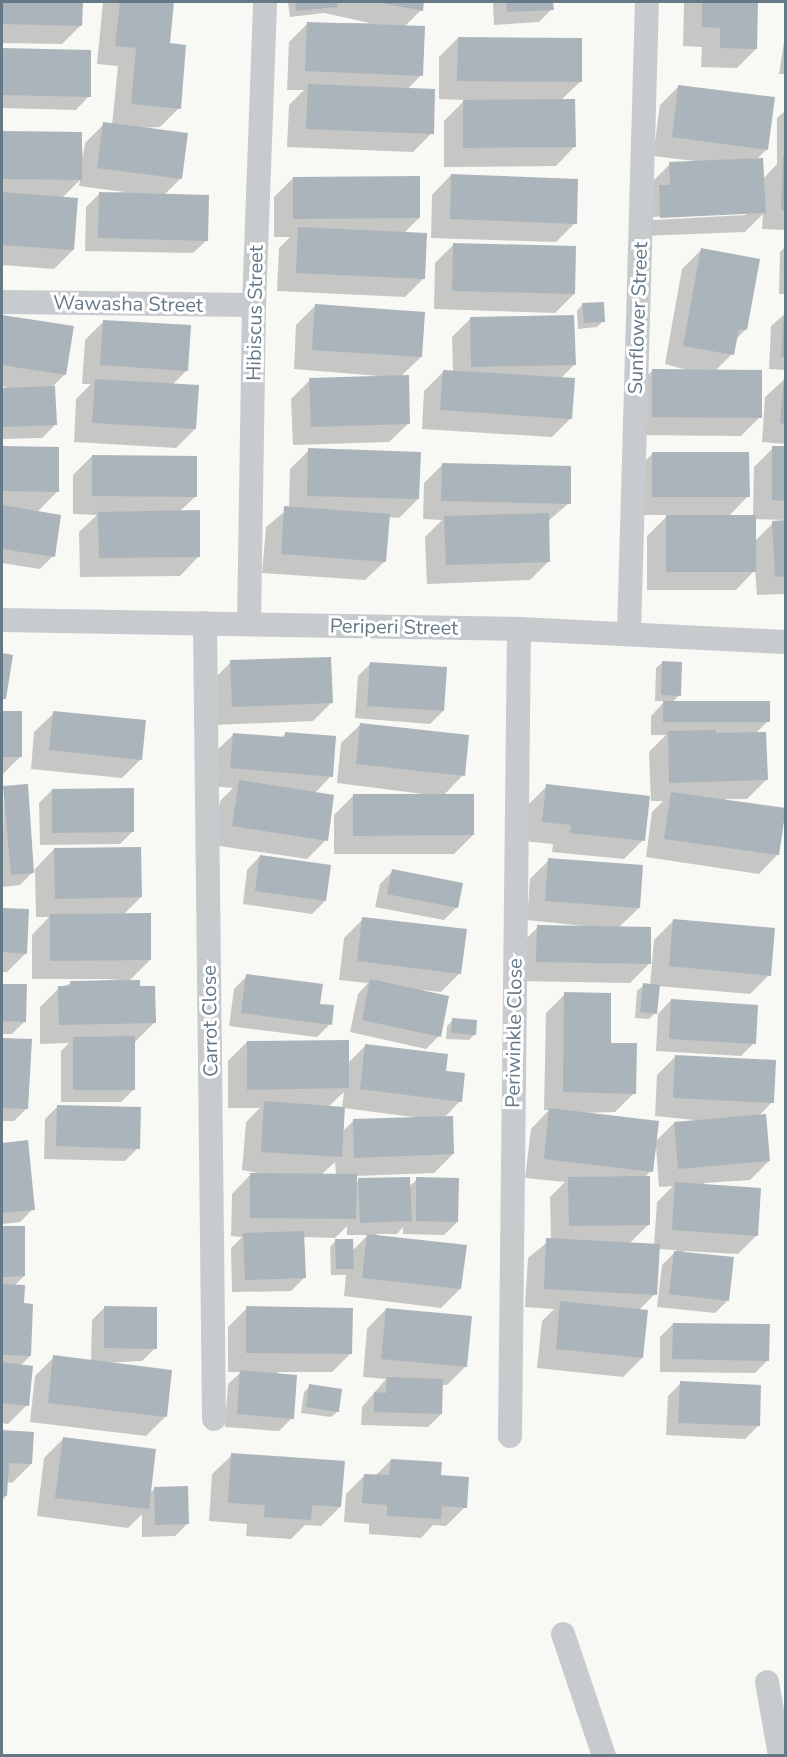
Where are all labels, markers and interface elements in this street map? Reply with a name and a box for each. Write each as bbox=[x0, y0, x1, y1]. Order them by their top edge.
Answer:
street label: Sunflower Street bbox=[623, 241, 653, 395]
street label: Hibiscus Street bbox=[242, 245, 268, 381]
street label: Wawasha Street bbox=[53, 291, 203, 317]
street label: Periperi Street bbox=[330, 614, 458, 640]
street label: Periwinkle Close bbox=[501, 958, 527, 1108]
street label: Carrot Close bbox=[197, 965, 223, 1077]

